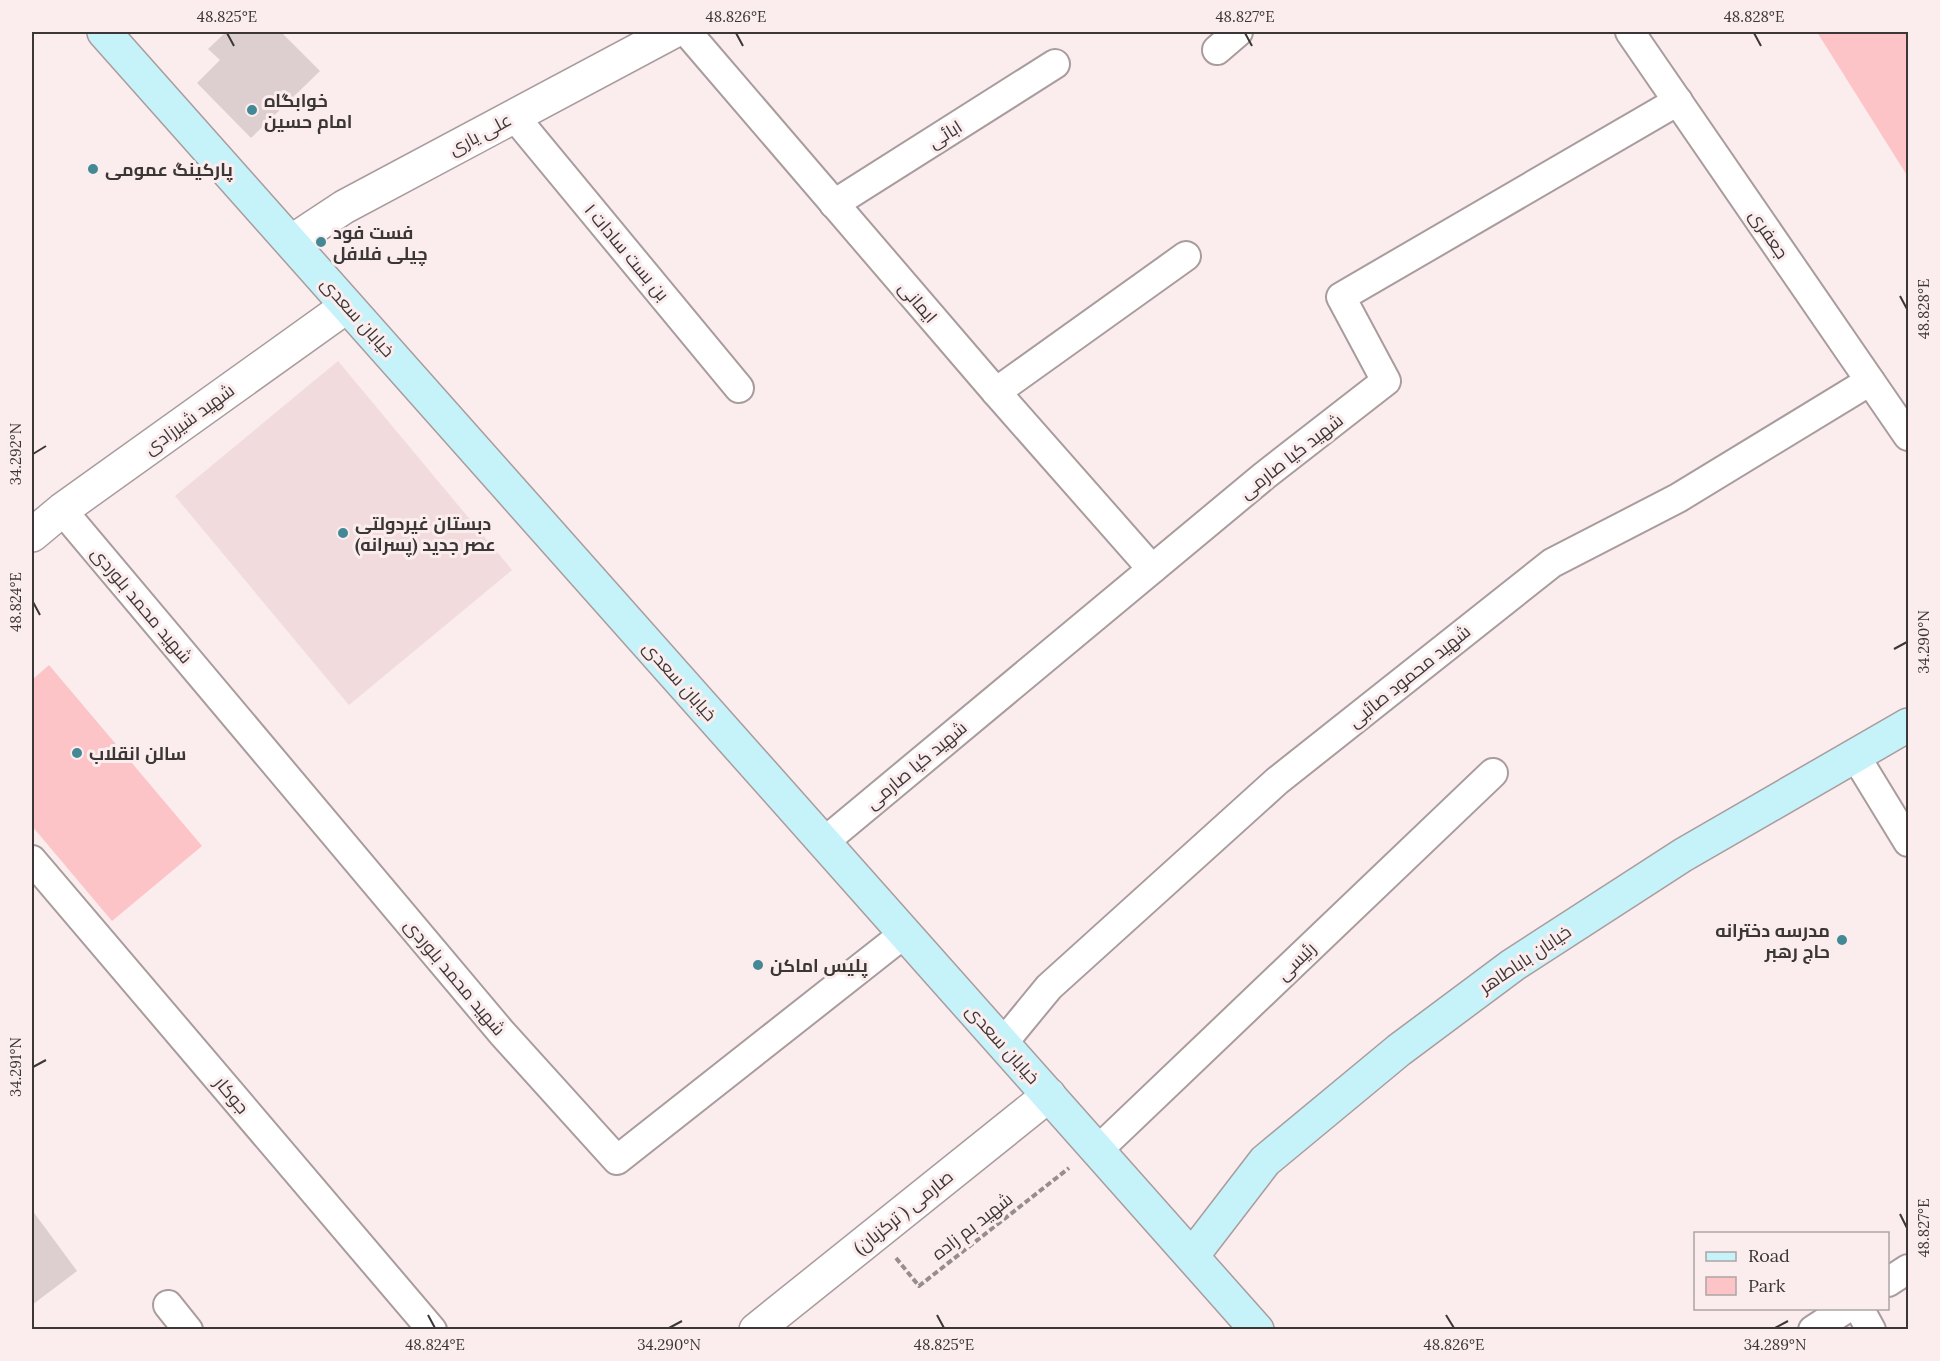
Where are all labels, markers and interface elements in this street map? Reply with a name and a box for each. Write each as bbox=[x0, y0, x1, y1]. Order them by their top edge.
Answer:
text: 48.825°E bbox=[197, 7, 257, 26]
text: 48.826°E bbox=[706, 7, 766, 26]
text: 48.827°E bbox=[1215, 7, 1275, 26]
text: 48.828°E bbox=[1724, 7, 1784, 26]
place label: خوابگاه امام حسین bbox=[264, 89, 352, 134]
marker: خوابگاه امام حسین bbox=[245, 103, 259, 117]
street label: علی یاری bbox=[445, 108, 515, 160]
street label: ابائی bbox=[924, 115, 966, 153]
place label: پارکینگ عمومی bbox=[105, 158, 233, 182]
marker: پارکینگ عمومی bbox=[86, 162, 100, 176]
street label: بن بست سادات ۱ bbox=[580, 199, 674, 305]
street label: جعفری bbox=[1744, 205, 1794, 263]
place label: فست فود چیلی فلافل bbox=[333, 221, 428, 266]
marker: فست فود چیلی فلافل bbox=[314, 235, 328, 249]
street label: خیابان سعدی bbox=[316, 272, 400, 362]
street label: ایمانی bbox=[894, 276, 942, 328]
text: 48.828°E bbox=[1914, 279, 1933, 339]
street label: شهید شیرزادی bbox=[139, 378, 239, 460]
street label: شهید کیا صارمی bbox=[1235, 408, 1347, 504]
text: 34.292°N bbox=[6, 423, 25, 485]
place label: دبستان غیردولتی عصر جدید (پسرانه) bbox=[355, 512, 496, 557]
marker: دبستان غیردولتی عصر جدید (پسرانه) bbox=[336, 526, 350, 540]
street label: شهید محمد بلوردی bbox=[86, 542, 198, 668]
text: 48.824°E bbox=[6, 572, 25, 632]
text: 34.290°N bbox=[1914, 610, 1933, 674]
street label: شهید محمود صائبی bbox=[1343, 620, 1475, 732]
street label: خیابان سعدی bbox=[638, 636, 722, 726]
street label: شهید کیا صارمی bbox=[861, 716, 971, 814]
place label: سالن انقلاب bbox=[89, 742, 186, 765]
marker: سالن انقلاب bbox=[70, 746, 84, 760]
street label: شهید محمد بلوردی bbox=[399, 914, 511, 1040]
place label: مدرسه دخترانه حاج رهبر bbox=[1715, 919, 1830, 964]
street label: خیابان باباطاهر bbox=[1474, 920, 1575, 999]
marker: مدرسه دخترانه حاج رهبر bbox=[1835, 933, 1849, 947]
street label: رئیسی bbox=[1271, 937, 1321, 985]
place label: پلیس اماکن bbox=[770, 954, 868, 978]
marker: پلیس اماکن bbox=[751, 958, 765, 972]
street label: خیابان سعدی bbox=[961, 999, 1045, 1089]
text: 34.291°N bbox=[6, 1037, 25, 1097]
street label: جوکار bbox=[209, 1071, 254, 1118]
street label: صارمی ( ترکزبان) bbox=[848, 1165, 958, 1259]
street label: شهید بم زاده bbox=[927, 1187, 1018, 1266]
text: 48.827°E bbox=[1914, 1198, 1933, 1258]
legend bbox=[1694, 1232, 1889, 1310]
text: Road bbox=[1748, 1244, 1790, 1267]
text: Park bbox=[1748, 1274, 1786, 1297]
text: 48.824°E bbox=[405, 1335, 465, 1354]
text: 34.290°N bbox=[637, 1335, 701, 1354]
text: 48.825°E bbox=[914, 1335, 974, 1354]
text: 48.826°E bbox=[1424, 1335, 1484, 1354]
text: 34.289°N bbox=[1744, 1335, 1806, 1354]

